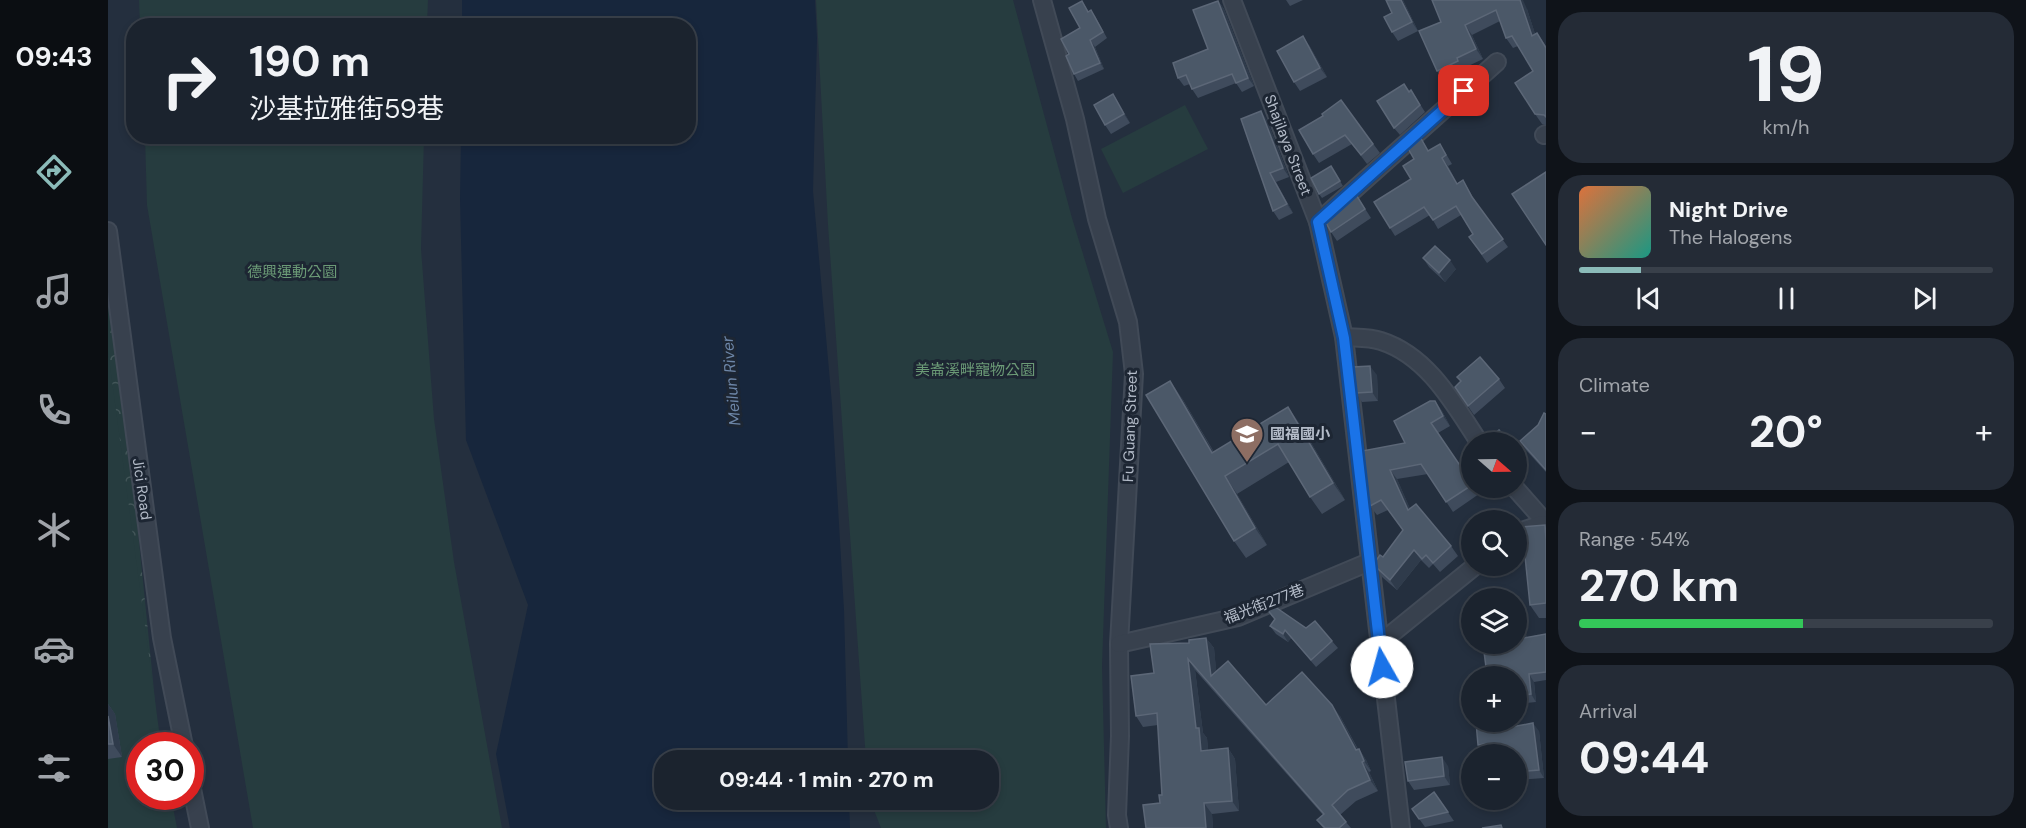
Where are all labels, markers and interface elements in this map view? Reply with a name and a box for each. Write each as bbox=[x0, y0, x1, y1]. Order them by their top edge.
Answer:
text: 19 bbox=[1747, 24, 1825, 125]
text: 190 m bbox=[249, 34, 370, 89]
text: 09:43 bbox=[16, 39, 92, 74]
icon: right bbox=[150, 42, 228, 120]
pin bbox=[1438, 65, 1489, 116]
icon: arrive bbox=[1447, 74, 1480, 107]
text: 沙基拉雅街59巷 bbox=[249, 91, 444, 126]
street label: Shajilaya Street bbox=[1260, 92, 1316, 198]
text: km/h bbox=[1762, 114, 1810, 140]
icon: directions bbox=[33, 151, 75, 193]
text: Night Drive bbox=[1669, 195, 1788, 224]
text: The Halogens bbox=[1669, 224, 1792, 250]
park label: 德興運動公園 bbox=[247, 262, 337, 282]
icon: music bbox=[33, 270, 75, 312]
icon: previous bbox=[1632, 282, 1665, 315]
icon: pause bbox=[1770, 282, 1803, 315]
icon: next bbox=[1908, 282, 1941, 315]
water label: Meilun River bbox=[717, 334, 745, 427]
park label: 美崙溪畔寵物公園 bbox=[915, 360, 1035, 380]
street label: Fu Guang Street bbox=[1118, 369, 1142, 482]
text: Climate bbox=[1579, 372, 1650, 398]
icon: phone bbox=[33, 389, 75, 431]
text: 20° bbox=[1749, 402, 1823, 461]
text: − bbox=[1579, 410, 1597, 453]
text: + bbox=[1975, 410, 1993, 453]
school or university icon: 國福國小 bbox=[1229, 416, 1265, 463]
place label: 國福國小 bbox=[1270, 424, 1331, 444]
north arrow bbox=[1461, 432, 1527, 498]
map controls bbox=[1461, 432, 1527, 810]
street label: Jici Road bbox=[128, 457, 156, 521]
icon: climate bbox=[33, 509, 75, 551]
button: search bbox=[1461, 510, 1527, 576]
text: Range · 54% bbox=[1579, 526, 1690, 552]
text: 270 km bbox=[1579, 556, 1739, 615]
street label: 福光街277巷 bbox=[1221, 580, 1307, 628]
button: layers bbox=[1461, 588, 1527, 654]
icon: car bbox=[33, 628, 75, 670]
position arrow bbox=[1350, 635, 1414, 699]
button: + bbox=[1461, 666, 1527, 732]
text: Arrival bbox=[1579, 698, 1637, 724]
text: 09:44 bbox=[1579, 728, 1709, 787]
speed limit sign: 30 bbox=[126, 732, 204, 810]
button: − bbox=[1461, 744, 1527, 810]
icon: filters bbox=[33, 747, 75, 789]
text: 09:44 · 1 min · 270 m bbox=[719, 765, 934, 794]

